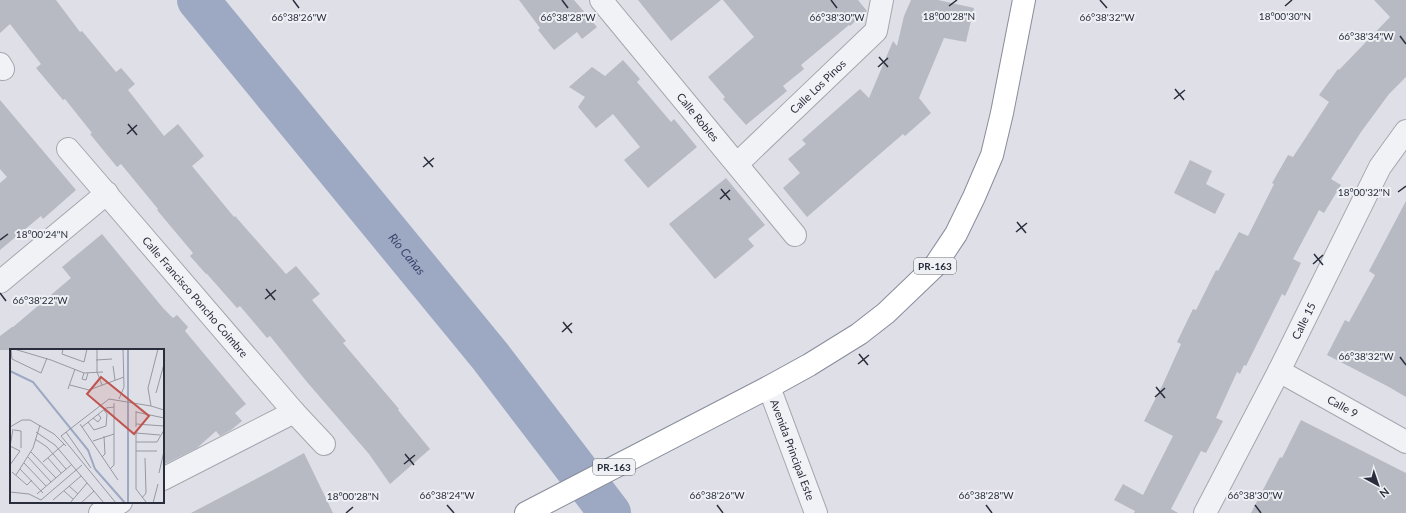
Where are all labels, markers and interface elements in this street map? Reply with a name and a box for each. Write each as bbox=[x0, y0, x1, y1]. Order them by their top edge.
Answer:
text: 18°00'28"N bbox=[923, 10, 975, 22]
text: 18°00'30"N bbox=[1259, 10, 1311, 22]
text: 66°38'26"W bbox=[271, 11, 327, 23]
text: 66°38'28"W bbox=[540, 11, 596, 23]
text: 66°38'30"W bbox=[809, 11, 865, 23]
text: 66°38'32"W bbox=[1079, 11, 1135, 23]
text: 66°38'34"W bbox=[1338, 30, 1394, 42]
street label: Calle Los Pinos bbox=[787, 56, 848, 116]
street label: Calle Robles bbox=[674, 90, 722, 144]
text: 18°00'32"N bbox=[1338, 186, 1390, 198]
text: 18°00'24"N bbox=[16, 228, 68, 240]
water label: Río Cañas bbox=[385, 230, 429, 278]
street label: Calle Francisco Poncho Coimbre bbox=[140, 234, 251, 360]
road number: PR-163 bbox=[914, 258, 956, 274]
text: 66°38'22"W bbox=[12, 294, 68, 306]
street label: Calle 15 bbox=[1289, 300, 1318, 341]
inset map bbox=[10, 349, 164, 503]
text: 66°38'32"W bbox=[1338, 350, 1394, 362]
street label: Calle 9 bbox=[1325, 392, 1361, 420]
street label: Avenida Principal Este bbox=[768, 397, 818, 502]
road number: PR-163 bbox=[593, 459, 635, 475]
north arrow bbox=[1358, 465, 1398, 505]
text: N bbox=[1377, 485, 1392, 501]
text: 66°38'24"W bbox=[419, 489, 475, 501]
text: 66°38'26"W bbox=[689, 489, 745, 501]
text: 66°38'28"W bbox=[958, 489, 1014, 501]
text: 66°38'30"W bbox=[1227, 489, 1283, 501]
text: 18°00'28"N bbox=[327, 490, 379, 502]

